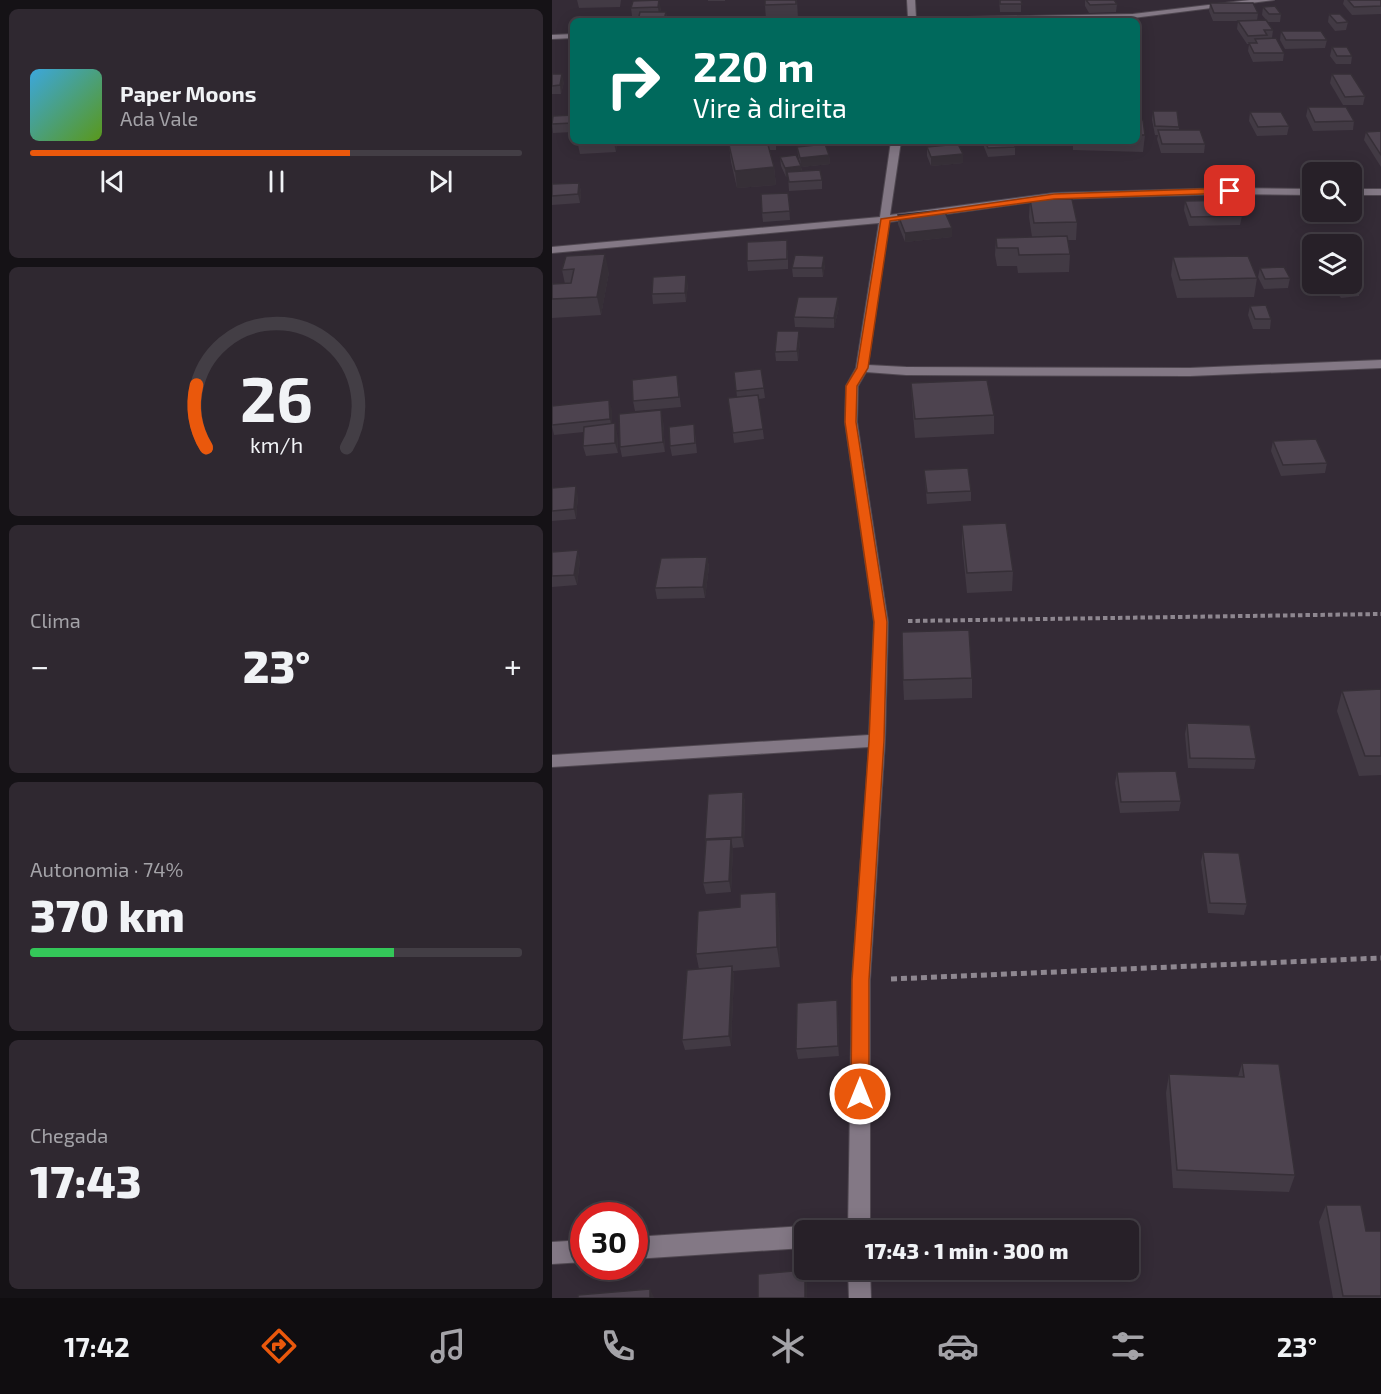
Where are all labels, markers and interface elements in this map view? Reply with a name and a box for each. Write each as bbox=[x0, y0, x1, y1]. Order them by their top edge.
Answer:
text: 220 m bbox=[693, 40, 814, 90]
icon: right bbox=[594, 42, 672, 120]
text: Paper Moons bbox=[120, 80, 256, 106]
text: Vire à direita bbox=[693, 91, 847, 123]
text: Ada Vale bbox=[120, 106, 198, 130]
map controls bbox=[1302, 162, 1362, 294]
button: search bbox=[1302, 162, 1362, 222]
icon: previous bbox=[96, 165, 129, 198]
icon: pause bbox=[260, 165, 293, 198]
icon: next bbox=[424, 165, 457, 198]
pin bbox=[1204, 165, 1255, 216]
icon: arrive bbox=[1213, 174, 1246, 207]
button: layers bbox=[1302, 234, 1362, 294]
text: 26 bbox=[239, 360, 313, 435]
text: km/h bbox=[249, 433, 303, 458]
text: Clima bbox=[30, 608, 81, 632]
text: 23° bbox=[243, 638, 310, 692]
text: − bbox=[30, 645, 49, 685]
text: + bbox=[504, 645, 522, 685]
text: Autonomia · 74% bbox=[30, 857, 183, 881]
text: 370 km bbox=[30, 887, 185, 941]
position arrow bbox=[828, 1062, 892, 1126]
text: Chegada bbox=[30, 1123, 108, 1147]
text: 17:43 bbox=[30, 1153, 141, 1207]
speed limit sign: 30 bbox=[570, 1202, 648, 1280]
text: 17:43 · 1 min · 300 m bbox=[865, 1237, 1068, 1263]
icon: directions bbox=[258, 1325, 300, 1367]
icon: music bbox=[427, 1325, 469, 1367]
icon: phone bbox=[597, 1325, 639, 1367]
icon: climate bbox=[767, 1325, 809, 1367]
icon: car bbox=[937, 1325, 979, 1367]
icon: filters bbox=[1107, 1325, 1149, 1367]
text: 17:42 bbox=[64, 1330, 130, 1362]
text: 23° bbox=[1277, 1330, 1317, 1362]

